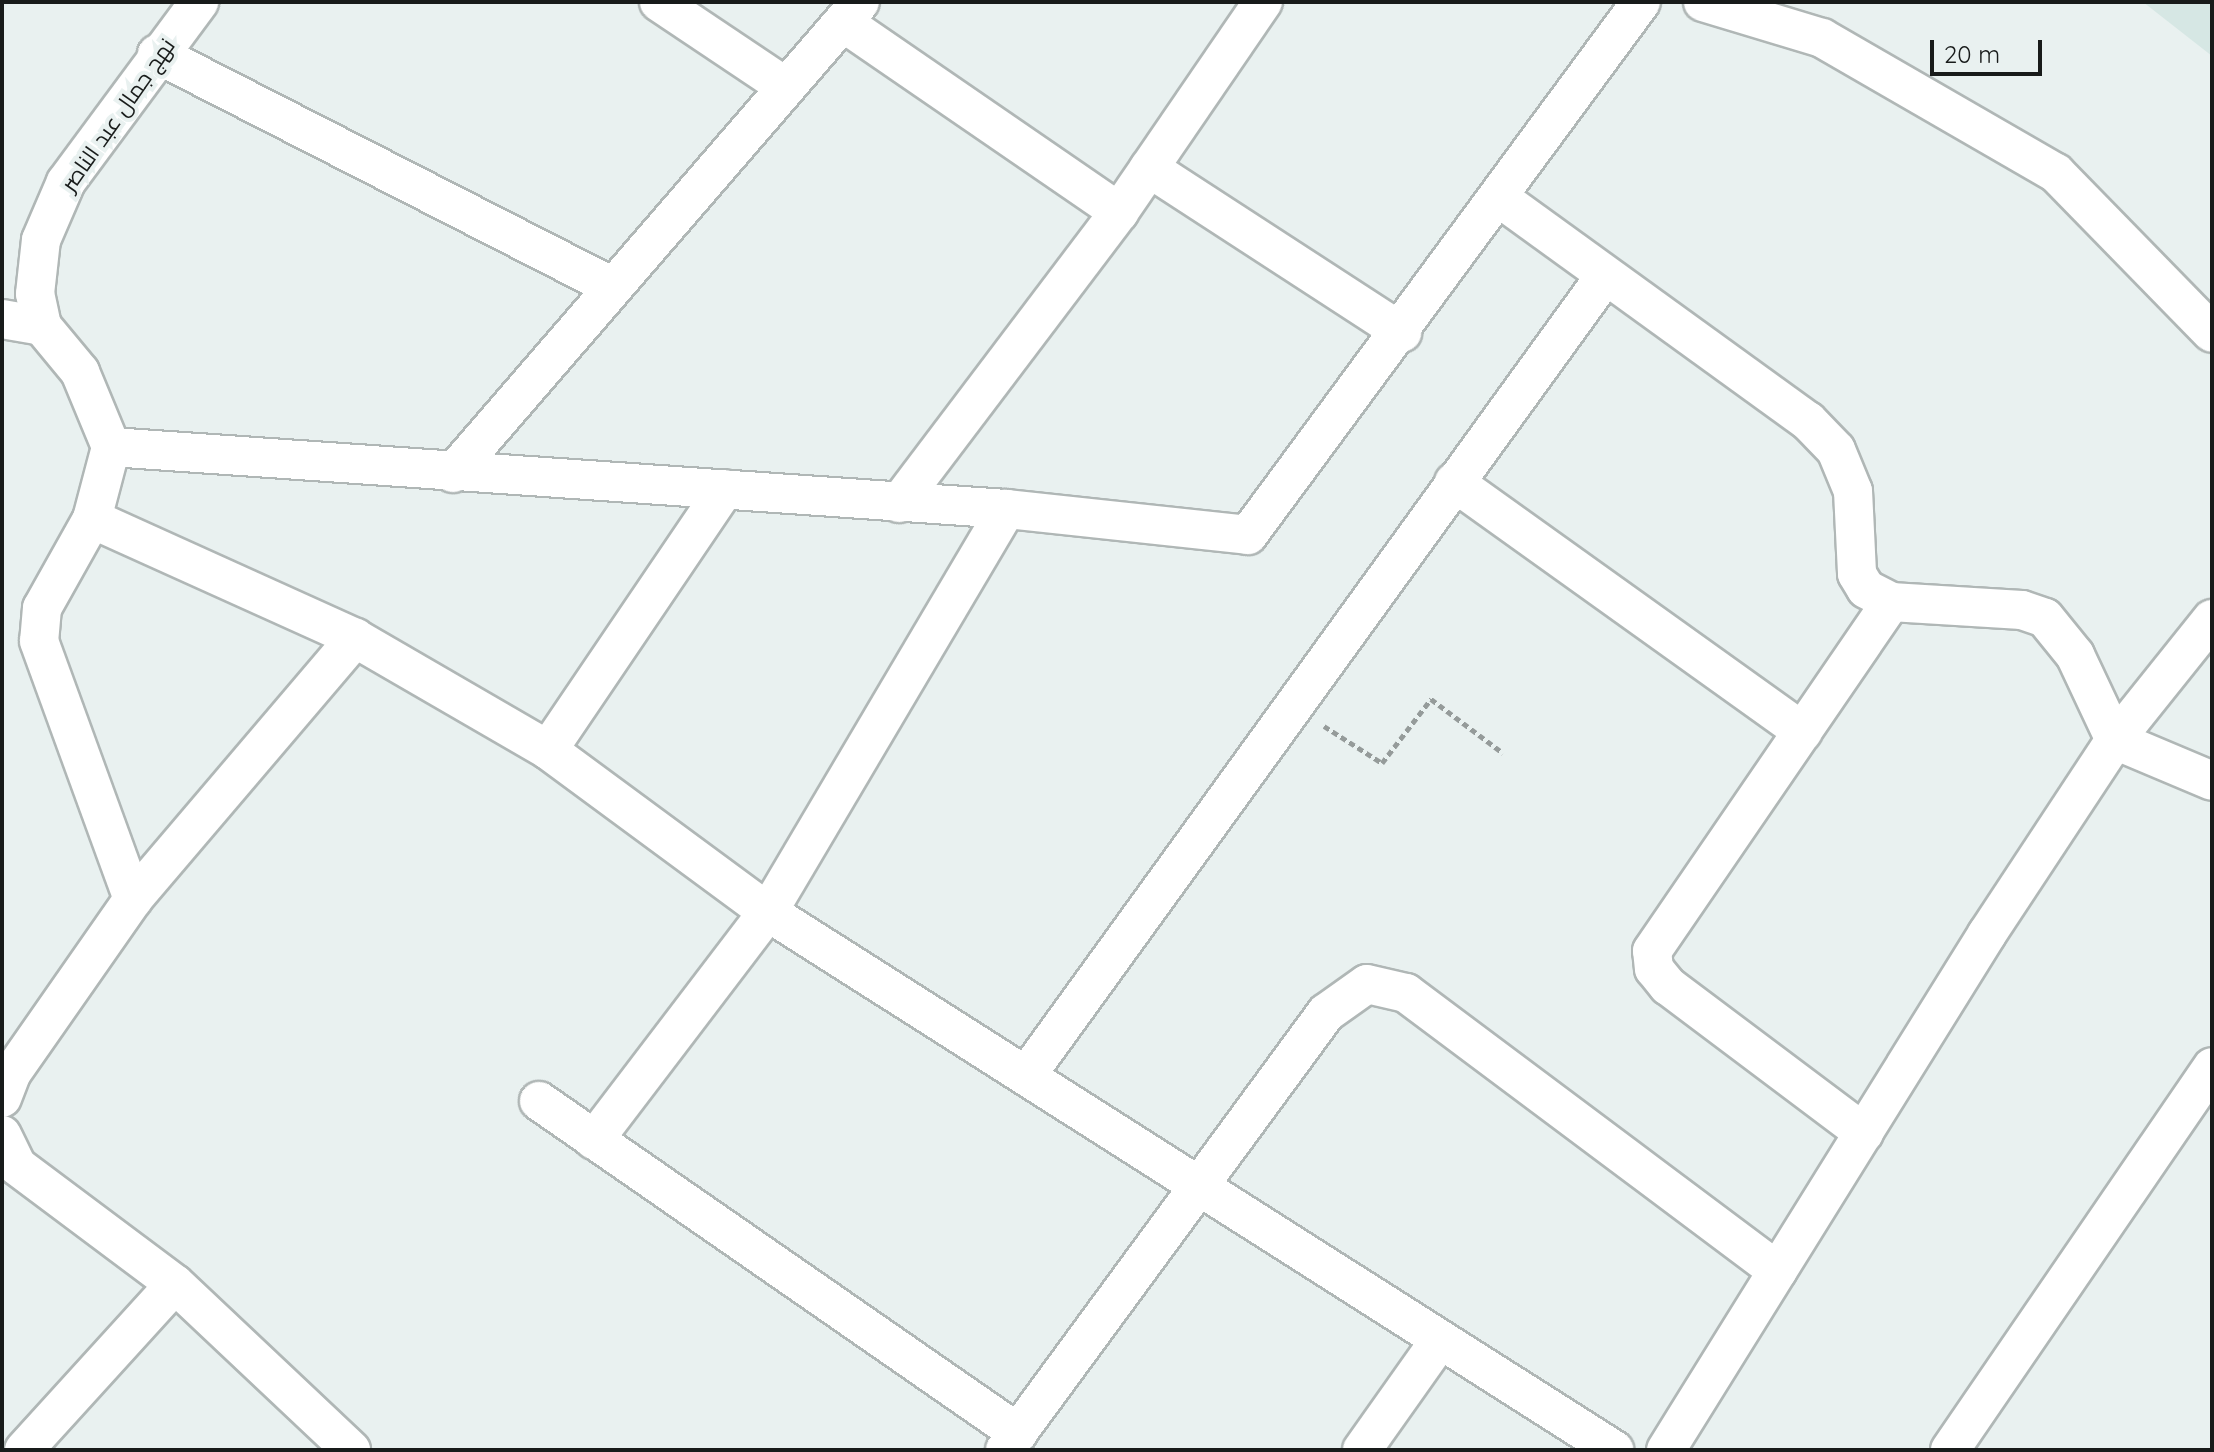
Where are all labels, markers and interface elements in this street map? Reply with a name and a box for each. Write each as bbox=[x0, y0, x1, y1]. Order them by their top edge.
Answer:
scale bar bbox=[1934, 24, 2046, 74]
street label: نهج جمال عبد الناصر bbox=[55, 33, 181, 197]
text: 20 m bbox=[1944, 39, 2000, 69]

